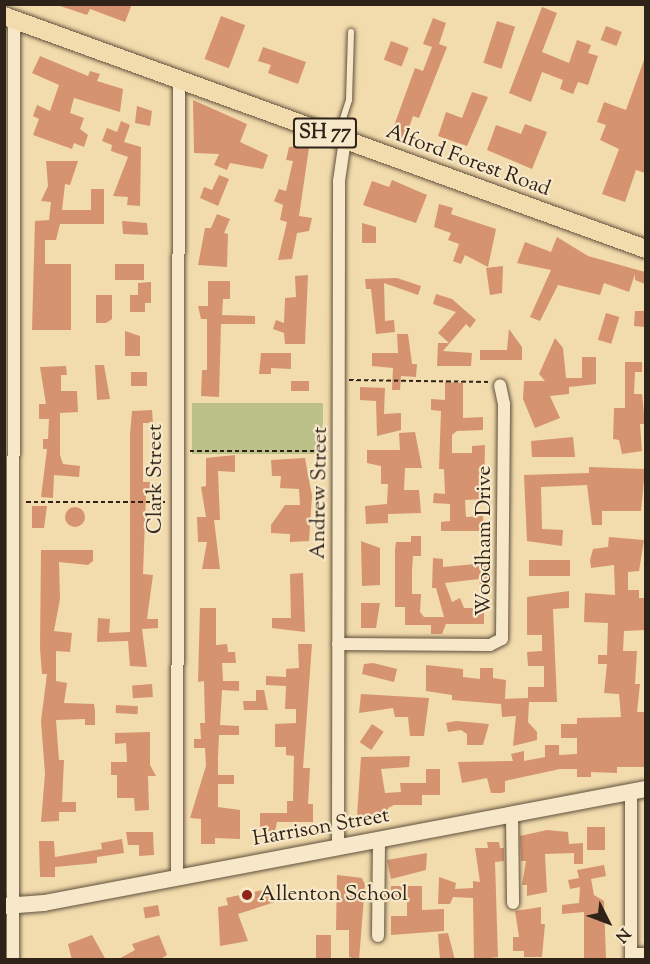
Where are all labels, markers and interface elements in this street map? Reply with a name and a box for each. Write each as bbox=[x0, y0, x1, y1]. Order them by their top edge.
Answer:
road number: SH 77 bbox=[292, 116, 358, 150]
street label: Alford Forest Road bbox=[382, 120, 554, 202]
street label: Clark Street bbox=[143, 424, 169, 534]
street label: Andrew Street bbox=[306, 426, 334, 560]
street label: Woodham Drive bbox=[472, 466, 498, 616]
street label: Harrison Street bbox=[251, 804, 391, 852]
place label: Allenton School bbox=[259, 882, 408, 908]
marker: Allenton School bbox=[240, 888, 254, 902]
north arrow bbox=[578, 892, 638, 952]
text: N bbox=[609, 922, 635, 947]

